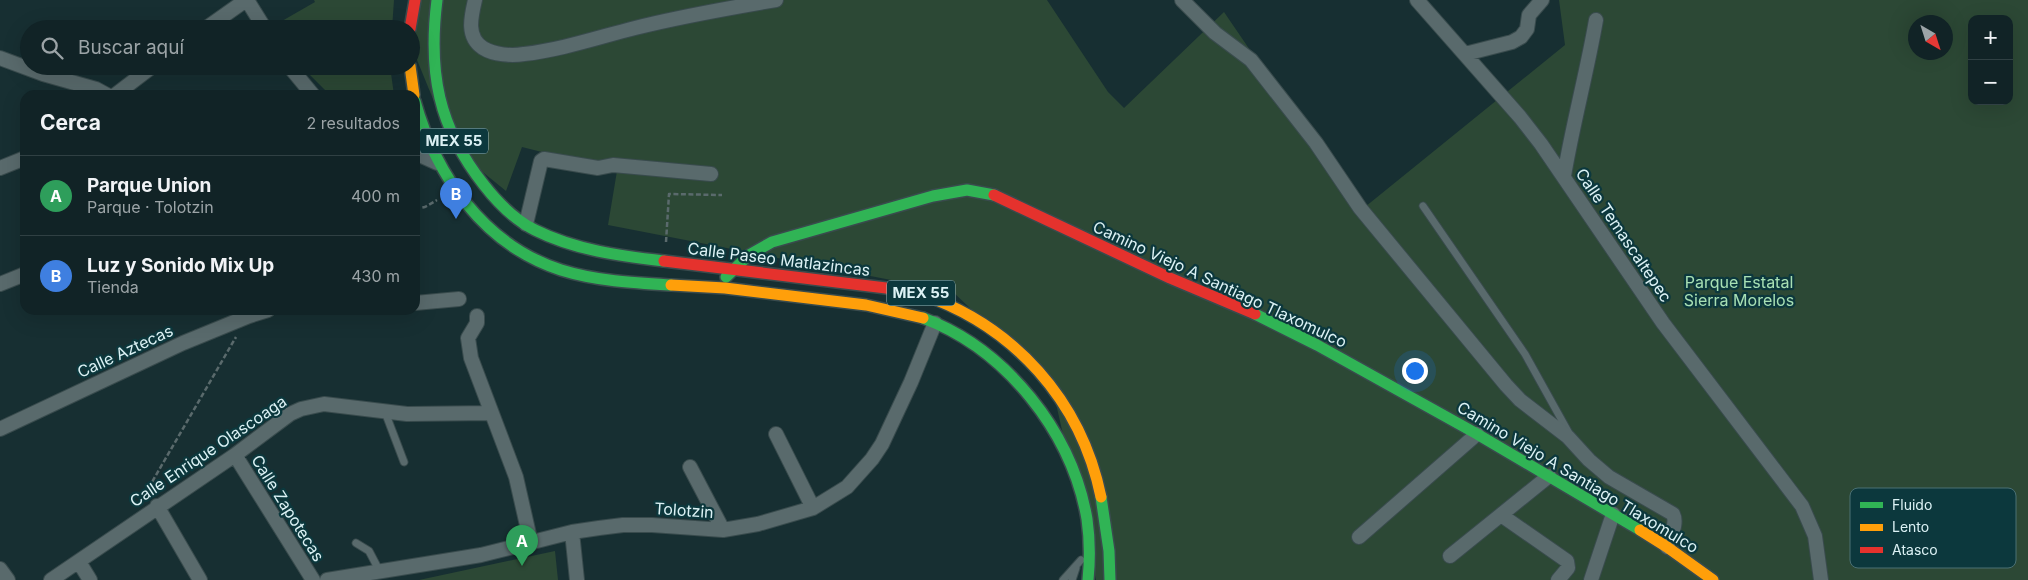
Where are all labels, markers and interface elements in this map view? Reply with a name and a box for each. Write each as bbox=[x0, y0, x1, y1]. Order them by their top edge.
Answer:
north arrow bbox=[1908, 15, 1953, 60]
map controls bbox=[1968, 15, 2013, 105]
button: + bbox=[1968, 15, 2013, 60]
search box bbox=[20, 20, 420, 75]
icon: search bbox=[38, 34, 66, 62]
text: Buscar aquí bbox=[78, 36, 184, 59]
button: − bbox=[1968, 60, 2013, 105]
text: Cerca bbox=[40, 110, 101, 135]
text: 2 resultados bbox=[307, 113, 400, 133]
road number: MEX 55 bbox=[420, 128, 488, 154]
street label: Calle Temascaltepec bbox=[1572, 164, 1676, 306]
text: Parque Union bbox=[87, 174, 211, 197]
pin: B bbox=[440, 178, 472, 219]
text: A bbox=[50, 186, 62, 206]
text: 400 m bbox=[351, 186, 400, 206]
text: Parque · Tolotzin bbox=[87, 197, 214, 217]
street label: Camino Viejo A Santiago Tlaxomulco bbox=[1090, 216, 1350, 352]
street label: Calle Paseo Matlazincas bbox=[687, 238, 871, 280]
text: Luz y Sonido Mix Up bbox=[87, 254, 274, 277]
text: B bbox=[51, 266, 61, 286]
text: 430 m bbox=[351, 266, 400, 286]
park label: Parque Estatal Sierra Morelos bbox=[1684, 272, 1794, 310]
text: Tienda bbox=[87, 277, 139, 297]
road number: MEX 55 bbox=[887, 280, 955, 306]
street label: Calle Aztecas bbox=[74, 320, 176, 382]
your location bbox=[1402, 358, 1428, 384]
street label: Calle Enrique Olascoaga bbox=[126, 391, 290, 511]
street label: Camino Viejo A Santiago Tlaxomulco bbox=[1454, 397, 1702, 557]
street label: Calle Zapotecas bbox=[247, 451, 329, 565]
legend bbox=[1850, 488, 2016, 568]
text: Fluido bbox=[1892, 496, 1932, 513]
street label: Tolotzin bbox=[654, 498, 714, 522]
text: Lento bbox=[1892, 518, 1929, 535]
pin: A bbox=[506, 525, 538, 566]
text: Atasco bbox=[1892, 541, 1938, 558]

